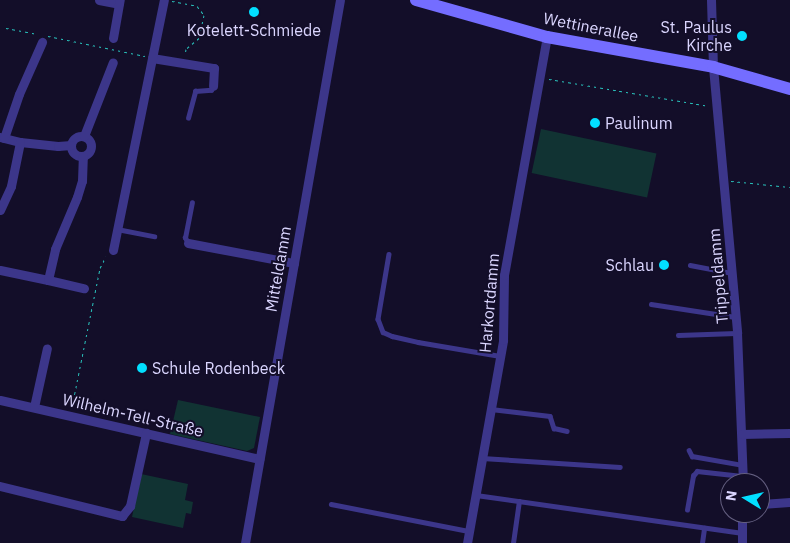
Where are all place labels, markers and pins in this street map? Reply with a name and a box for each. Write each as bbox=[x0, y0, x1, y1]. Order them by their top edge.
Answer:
marker: Kotelett-Schmiede bbox=[248, 6, 260, 18]
place label: St. Paulus Kirche bbox=[661, 17, 732, 55]
place label: Kotelett-Schmiede bbox=[187, 20, 321, 40]
marker: St. Paulus Kirche bbox=[736, 30, 748, 42]
place label: Paulinum bbox=[605, 113, 673, 133]
marker: Paulinum bbox=[589, 117, 601, 129]
place label: Schlau bbox=[606, 255, 654, 275]
marker: Schlau bbox=[658, 259, 670, 271]
place label: Schule Rodenbeck bbox=[152, 358, 285, 378]
marker: Schule Rodenbeck bbox=[136, 362, 148, 374]

